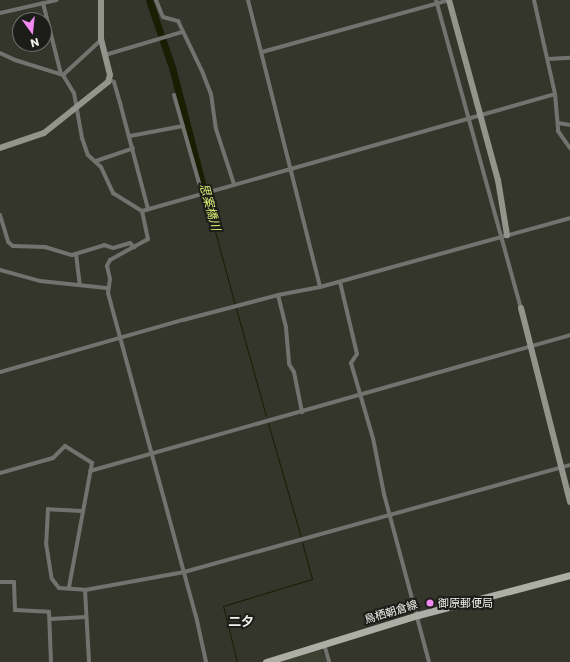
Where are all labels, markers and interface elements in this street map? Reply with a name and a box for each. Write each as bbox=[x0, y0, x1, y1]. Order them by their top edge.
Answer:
north arrow bbox=[12, 12, 52, 52]
text: N bbox=[29, 34, 41, 51]
water label: 思案橋川 bbox=[197, 182, 223, 232]
place label: 御原郵便局 bbox=[438, 596, 493, 610]
street label: 鳥栖朝倉線 bbox=[363, 598, 419, 626]
marker: 御原郵便局 bbox=[425, 598, 435, 608]
district label: 二夕 bbox=[228, 614, 254, 630]

